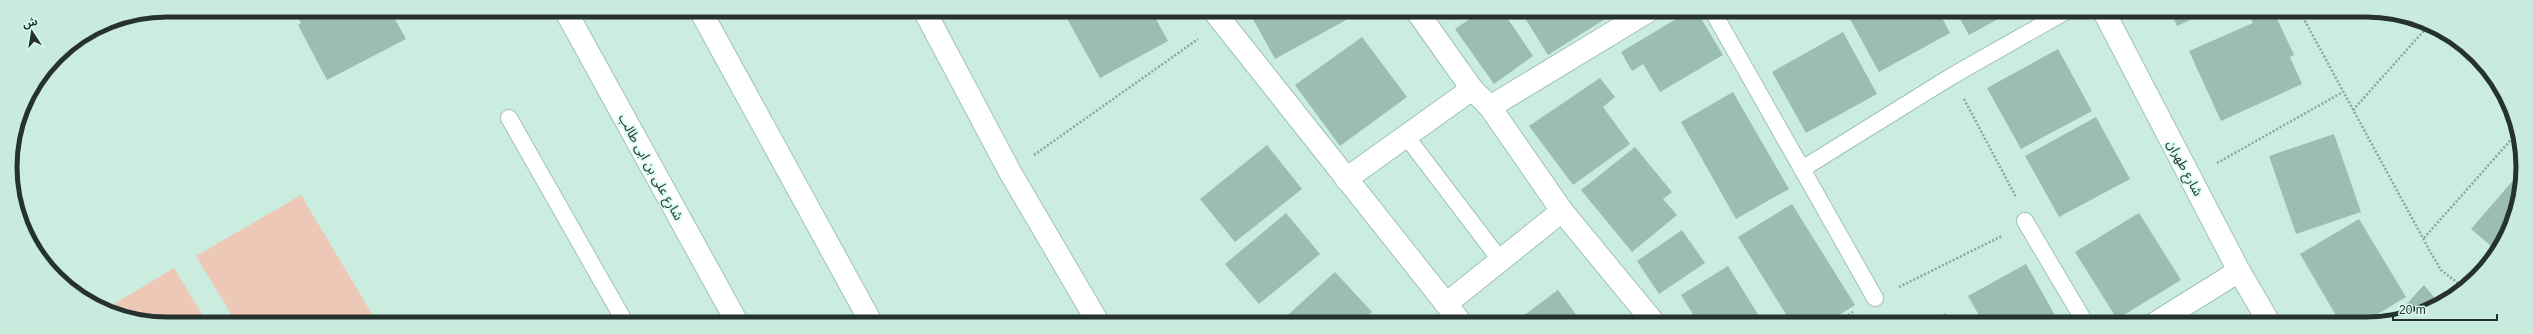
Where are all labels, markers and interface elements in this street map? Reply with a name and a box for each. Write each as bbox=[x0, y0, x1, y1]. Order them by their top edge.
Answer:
north arrow bbox=[12, 12, 52, 52]
text: ش bbox=[21, 15, 39, 31]
street label: شارع على بن ابى طالب bbox=[613, 111, 686, 224]
street label: شارع طهران bbox=[2161, 137, 2206, 200]
scale bar bbox=[2393, 296, 2497, 322]
text: 20 m bbox=[2399, 303, 2426, 317]

